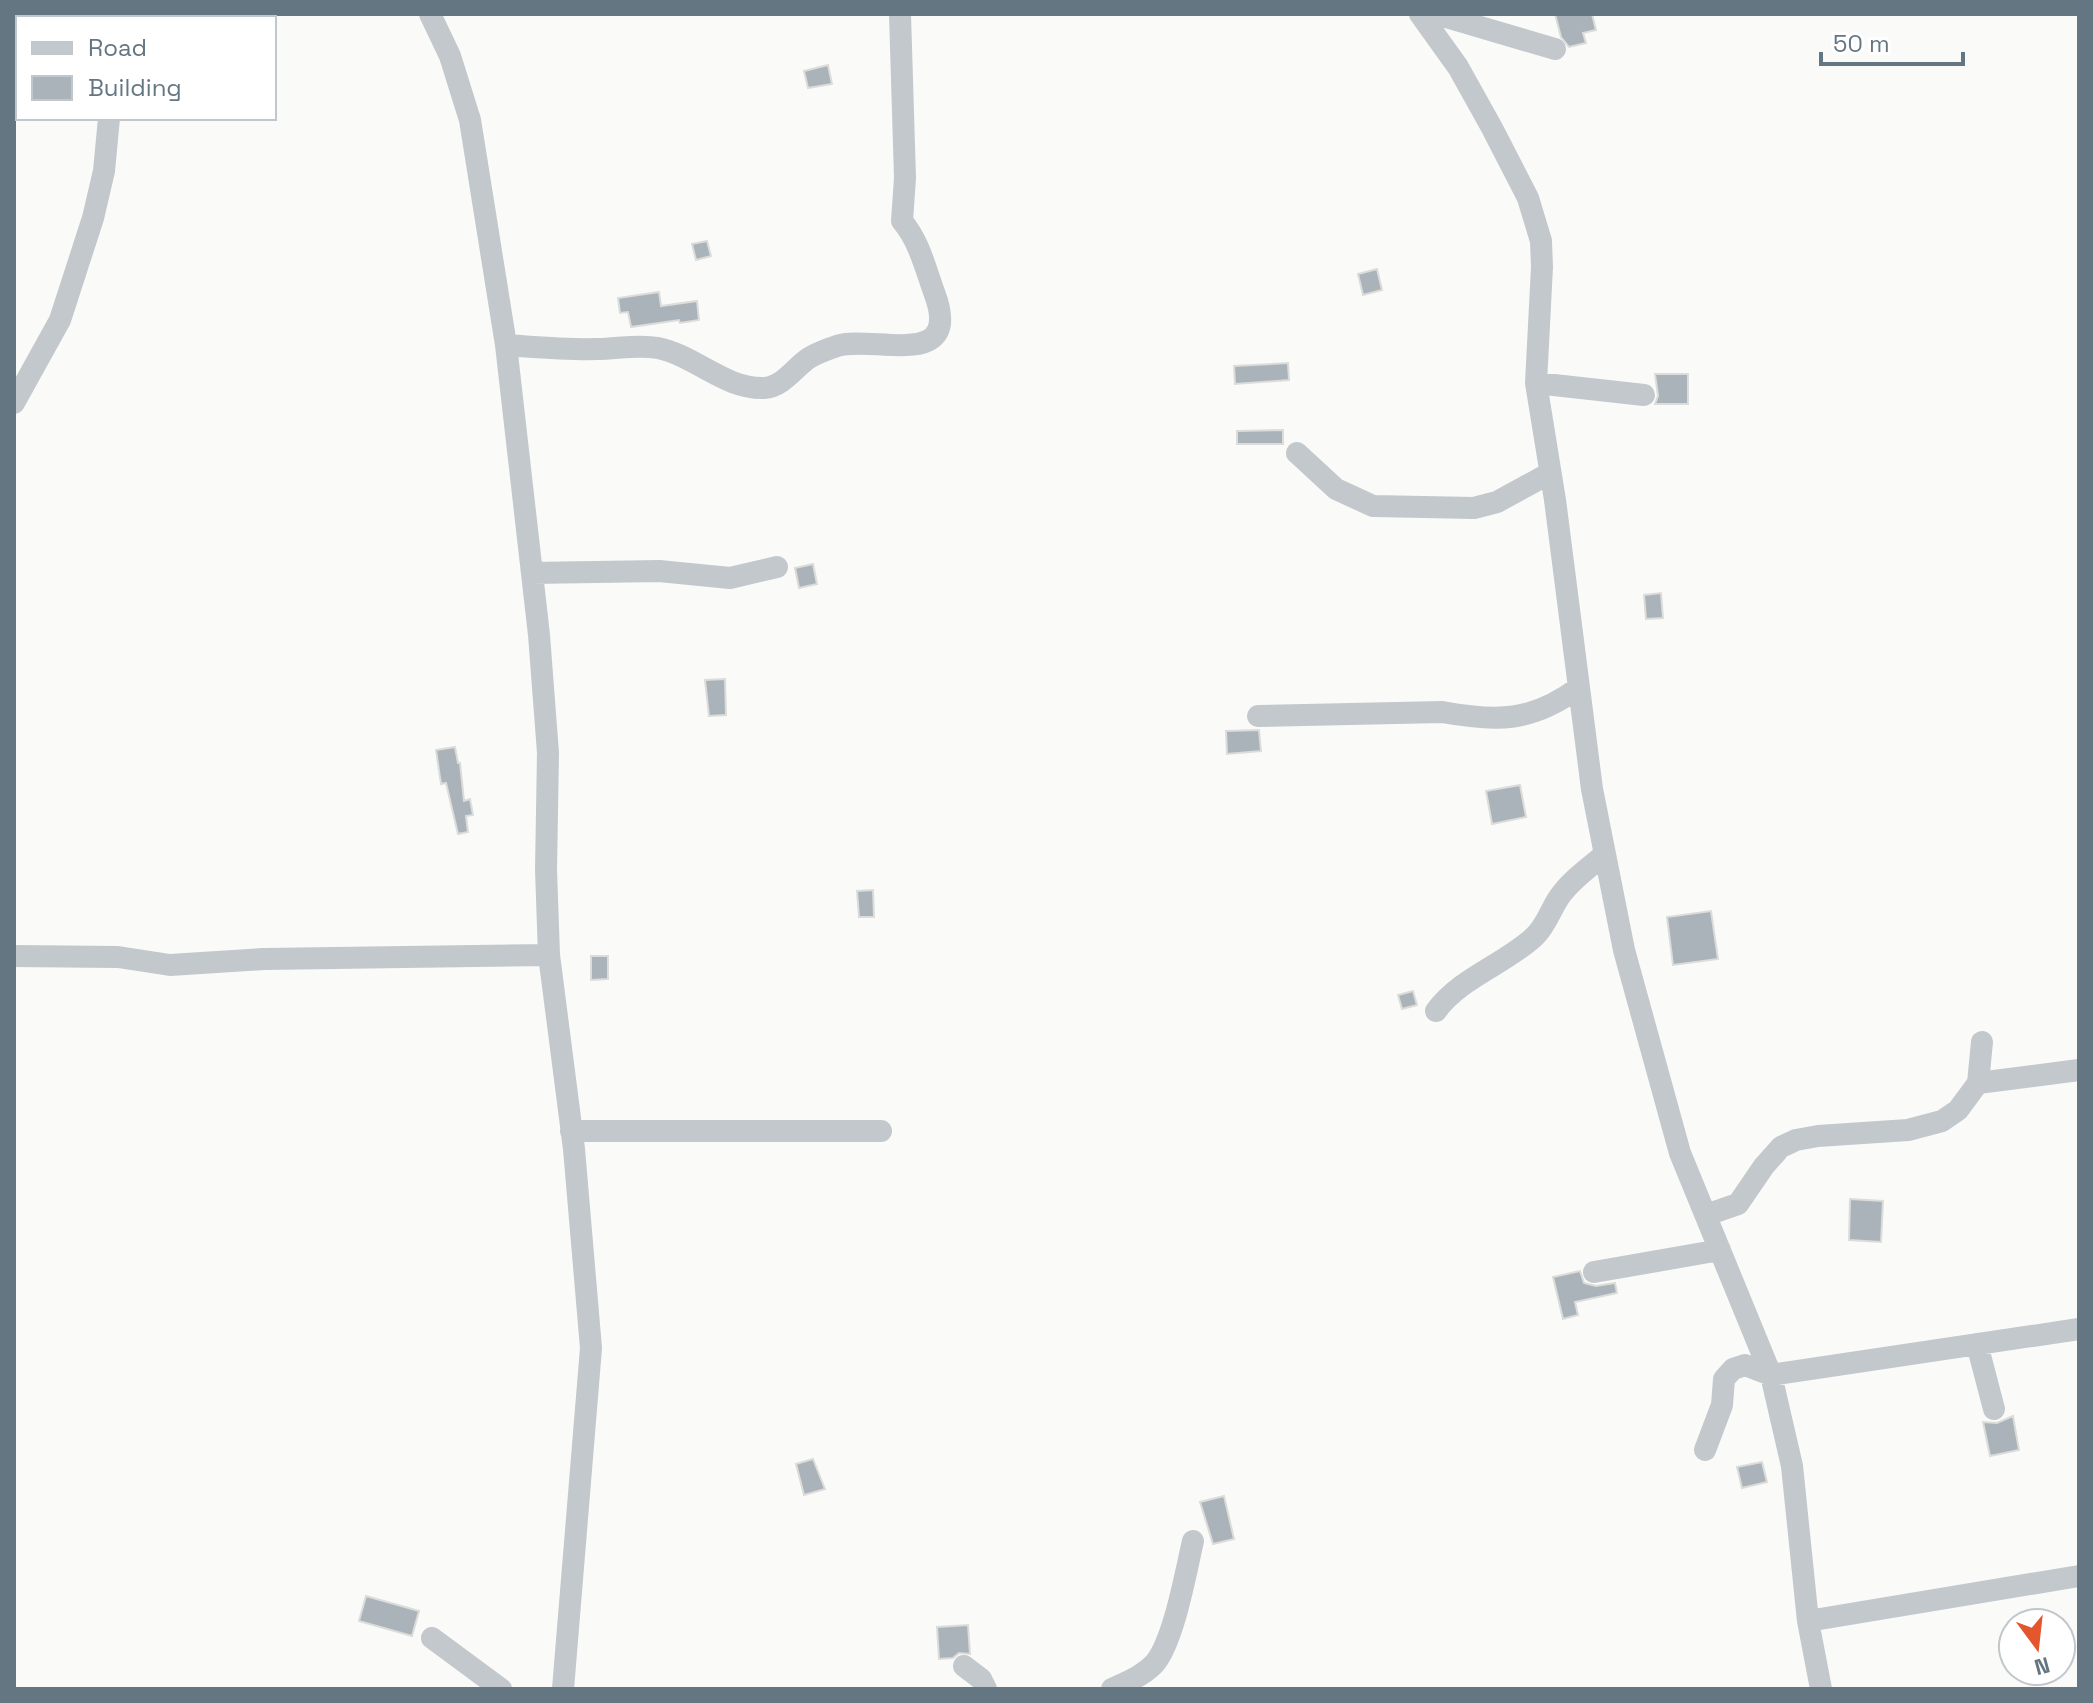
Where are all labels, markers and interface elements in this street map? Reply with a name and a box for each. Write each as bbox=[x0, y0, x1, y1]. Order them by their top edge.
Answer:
legend bbox=[16, 16, 276, 120]
scale bar bbox=[1821, 16, 1963, 66]
text: 50 m bbox=[1833, 28, 1890, 59]
text: Road bbox=[88, 32, 147, 63]
text: Building bbox=[88, 72, 182, 103]
north arrow bbox=[1997, 1607, 2077, 1687]
text: N bbox=[2031, 1651, 2053, 1682]

